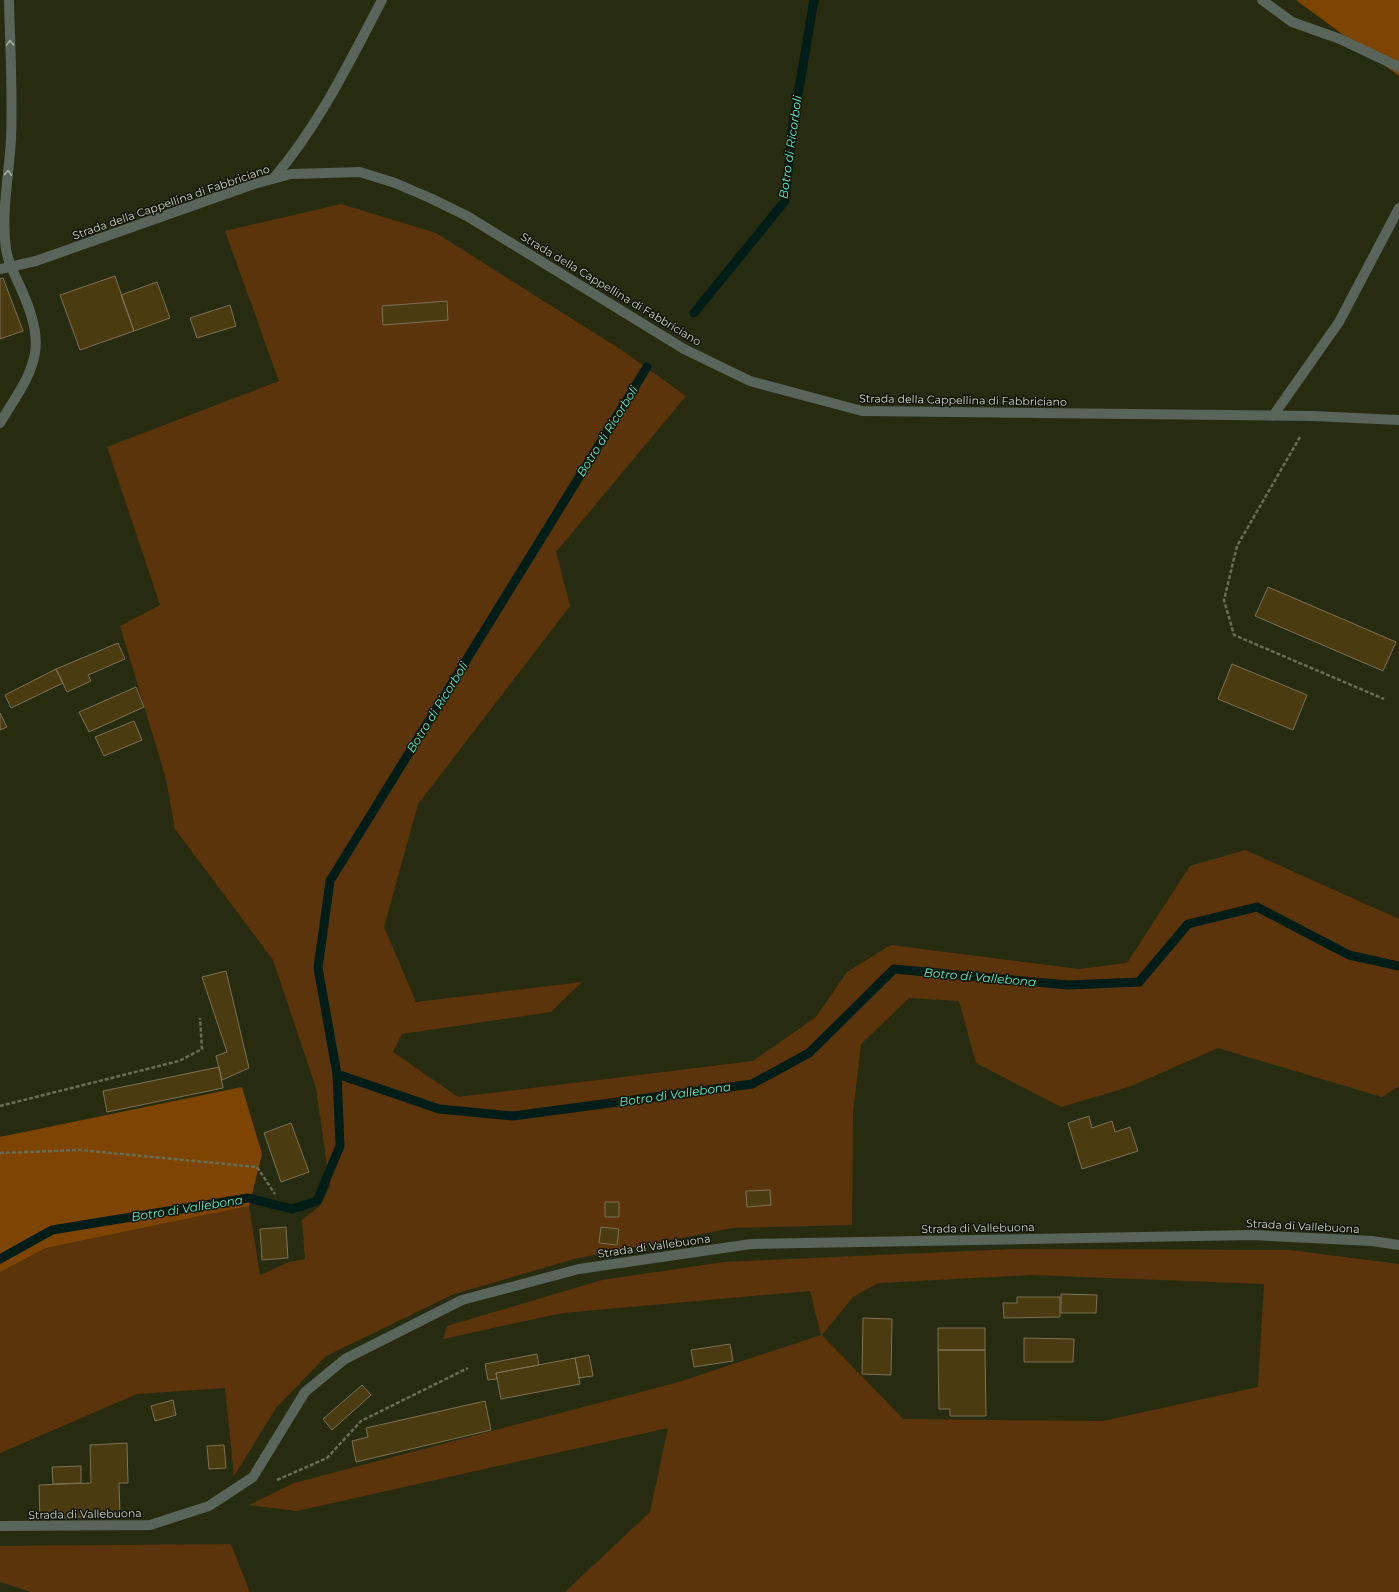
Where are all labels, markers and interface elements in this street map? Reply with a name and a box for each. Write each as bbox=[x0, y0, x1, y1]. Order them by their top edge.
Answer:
one-way arrow bbox=[6, 40, 14, 46]
water label: Botro di Ricorboli bbox=[775, 94, 805, 200]
street label: Strada della Cappellina di Fabbriciano bbox=[70, 161, 272, 242]
one-way arrow bbox=[4, 170, 13, 176]
street label: Strada della Cappellina di Fabbriciano bbox=[518, 229, 704, 349]
water label: Botro di Ricorboli bbox=[573, 382, 641, 479]
street label: Strada della Cappellina di Fabbriciano bbox=[859, 391, 1067, 409]
water label: Botro di Ricorboli bbox=[403, 658, 471, 755]
water label: Botro di Vallebona bbox=[923, 965, 1037, 989]
water label: Botro di Vallebona bbox=[618, 1079, 732, 1109]
water label: Botro di Vallebona bbox=[130, 1192, 244, 1224]
street label: Strada di Vallebuona bbox=[1246, 1216, 1360, 1236]
street label: Strada di Vallebuona bbox=[921, 1220, 1035, 1236]
street label: Strada di Vallebuona bbox=[597, 1231, 711, 1261]
street label: Strada di Vallebuona bbox=[28, 1506, 142, 1522]

